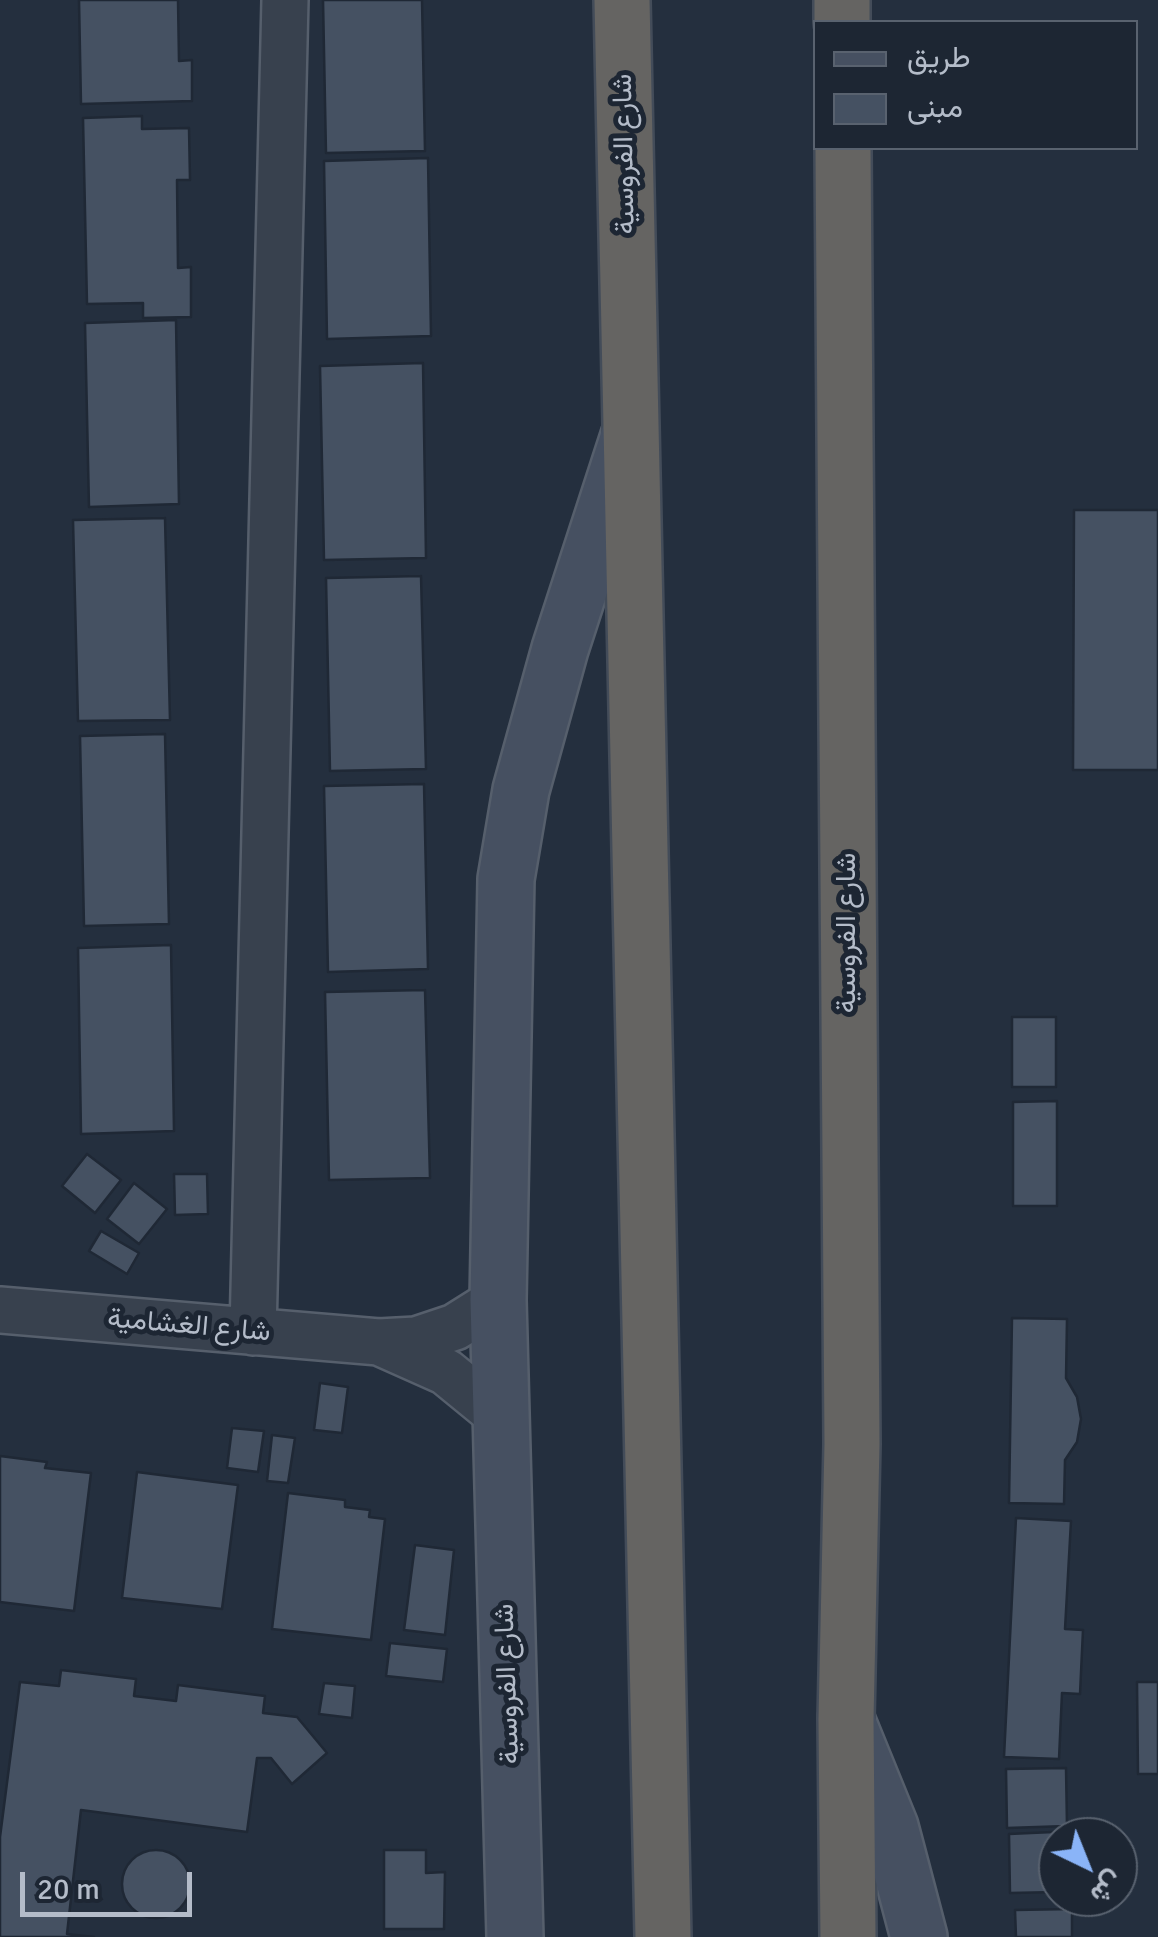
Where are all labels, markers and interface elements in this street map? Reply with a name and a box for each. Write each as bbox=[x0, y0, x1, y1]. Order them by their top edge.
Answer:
legend bbox=[813, 20, 1138, 150]
text: طريق bbox=[907, 39, 971, 76]
street label: شارع الفروسية bbox=[607, 73, 643, 235]
text: مبنى bbox=[907, 89, 963, 126]
street label: شارع الفروسية bbox=[831, 853, 865, 1013]
street label: شارع الغشامية bbox=[106, 1302, 272, 1350]
street label: شارع الفروسية bbox=[488, 1603, 528, 1765]
north arrow bbox=[1038, 1817, 1138, 1917]
scale bar bbox=[25, 1852, 198, 1914]
text: ش bbox=[1083, 1864, 1131, 1911]
text: 20 m bbox=[37, 1871, 100, 1908]

